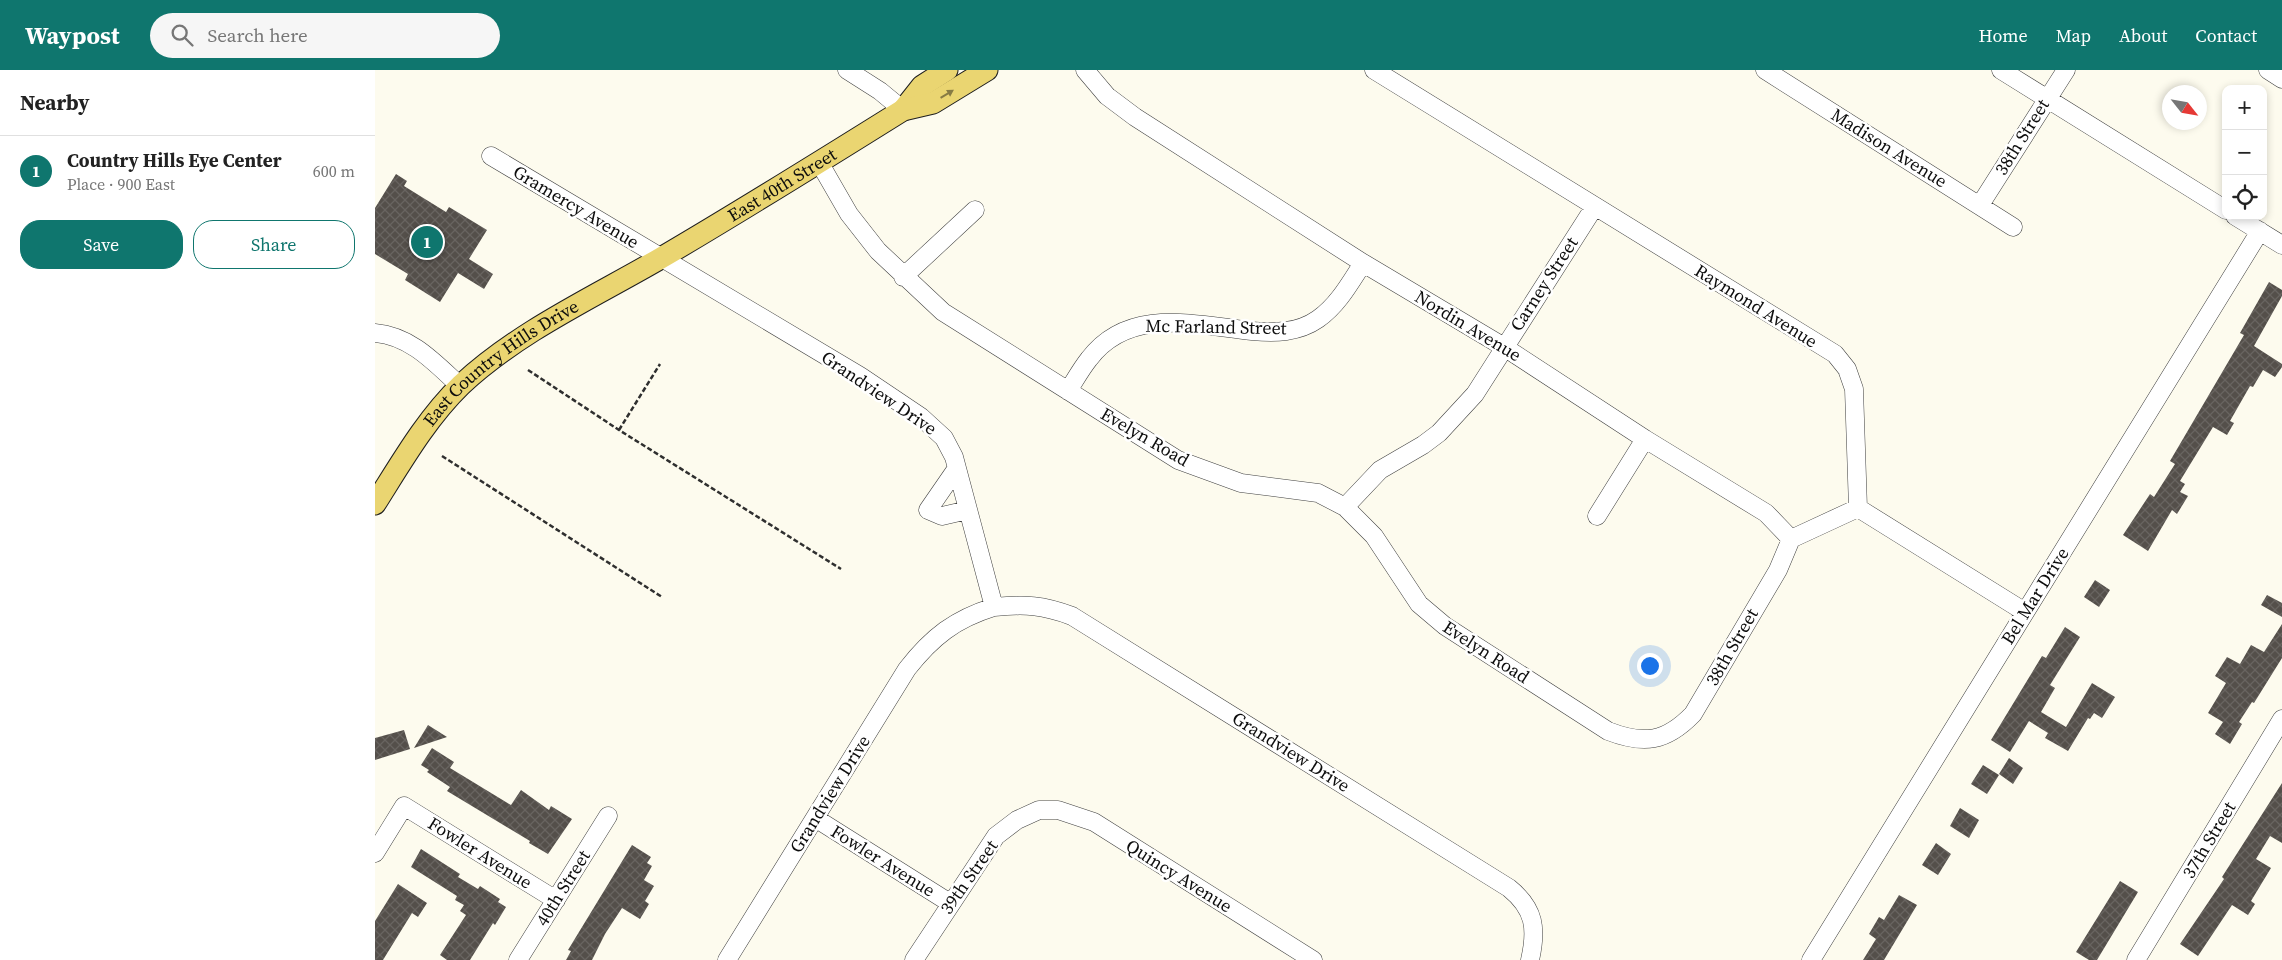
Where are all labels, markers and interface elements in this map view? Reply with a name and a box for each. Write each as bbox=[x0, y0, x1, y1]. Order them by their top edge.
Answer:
search box bbox=[150, 13, 500, 58]
text: Waypost bbox=[25, 19, 120, 52]
icon: search bbox=[168, 21, 196, 49]
text: Search here bbox=[208, 22, 308, 48]
text: Home bbox=[1979, 23, 2028, 48]
text: Map bbox=[2056, 23, 2091, 48]
text: About bbox=[2119, 23, 2167, 48]
text: Contact bbox=[2195, 23, 2257, 48]
north arrow bbox=[2162, 85, 2207, 130]
map controls bbox=[2222, 85, 2267, 220]
button: + bbox=[2222, 85, 2267, 130]
text: Nearby bbox=[20, 88, 90, 117]
one-way arrow bbox=[940, 90, 953, 99]
street label: 38th Street bbox=[1988, 94, 2055, 180]
street label: Madison Avenue bbox=[1826, 102, 1952, 193]
button: − bbox=[2222, 130, 2267, 175]
street label: East 40th Street bbox=[723, 142, 841, 227]
text: Country Hills Eye Center bbox=[67, 147, 282, 173]
street label: Gramercy Avenue bbox=[509, 159, 644, 254]
text: 1 bbox=[32, 160, 40, 182]
text: 600 m bbox=[313, 160, 355, 182]
text: Place · 900 East bbox=[67, 173, 175, 195]
button: locate bbox=[2222, 175, 2267, 220]
button: Save bbox=[20, 220, 183, 269]
button: Share bbox=[193, 220, 355, 269]
pin: 1 bbox=[411, 223, 443, 261]
street label: Carney Street bbox=[1504, 232, 1584, 336]
street label: Raymond Avenue bbox=[1690, 258, 1822, 353]
street label: Nordin Avenue bbox=[1410, 284, 1526, 367]
street label: East Country Hills Drive bbox=[417, 293, 583, 431]
street label: Mc Farland Street bbox=[1145, 313, 1287, 340]
street label: Grandview Drive bbox=[817, 345, 942, 441]
street label: Evelyn Road bbox=[1096, 401, 1194, 472]
street label: Bel Mar Drive bbox=[1995, 542, 2074, 649]
street label: 38th Street bbox=[1699, 603, 1764, 690]
street label: Evelyn Road bbox=[1438, 614, 1534, 689]
your location bbox=[1637, 653, 1663, 679]
street label: Grandview Drive bbox=[1228, 705, 1355, 798]
street label: Grandview Drive bbox=[783, 730, 876, 857]
street label: 37th Street bbox=[2176, 797, 2241, 883]
street label: Fowler Avenue bbox=[423, 811, 537, 895]
street label: Fowler Avenue bbox=[826, 819, 940, 903]
street label: Quincy Avenue bbox=[1121, 833, 1237, 918]
street label: 39th Street bbox=[934, 834, 1003, 919]
street label: 40th Street bbox=[529, 845, 596, 931]

